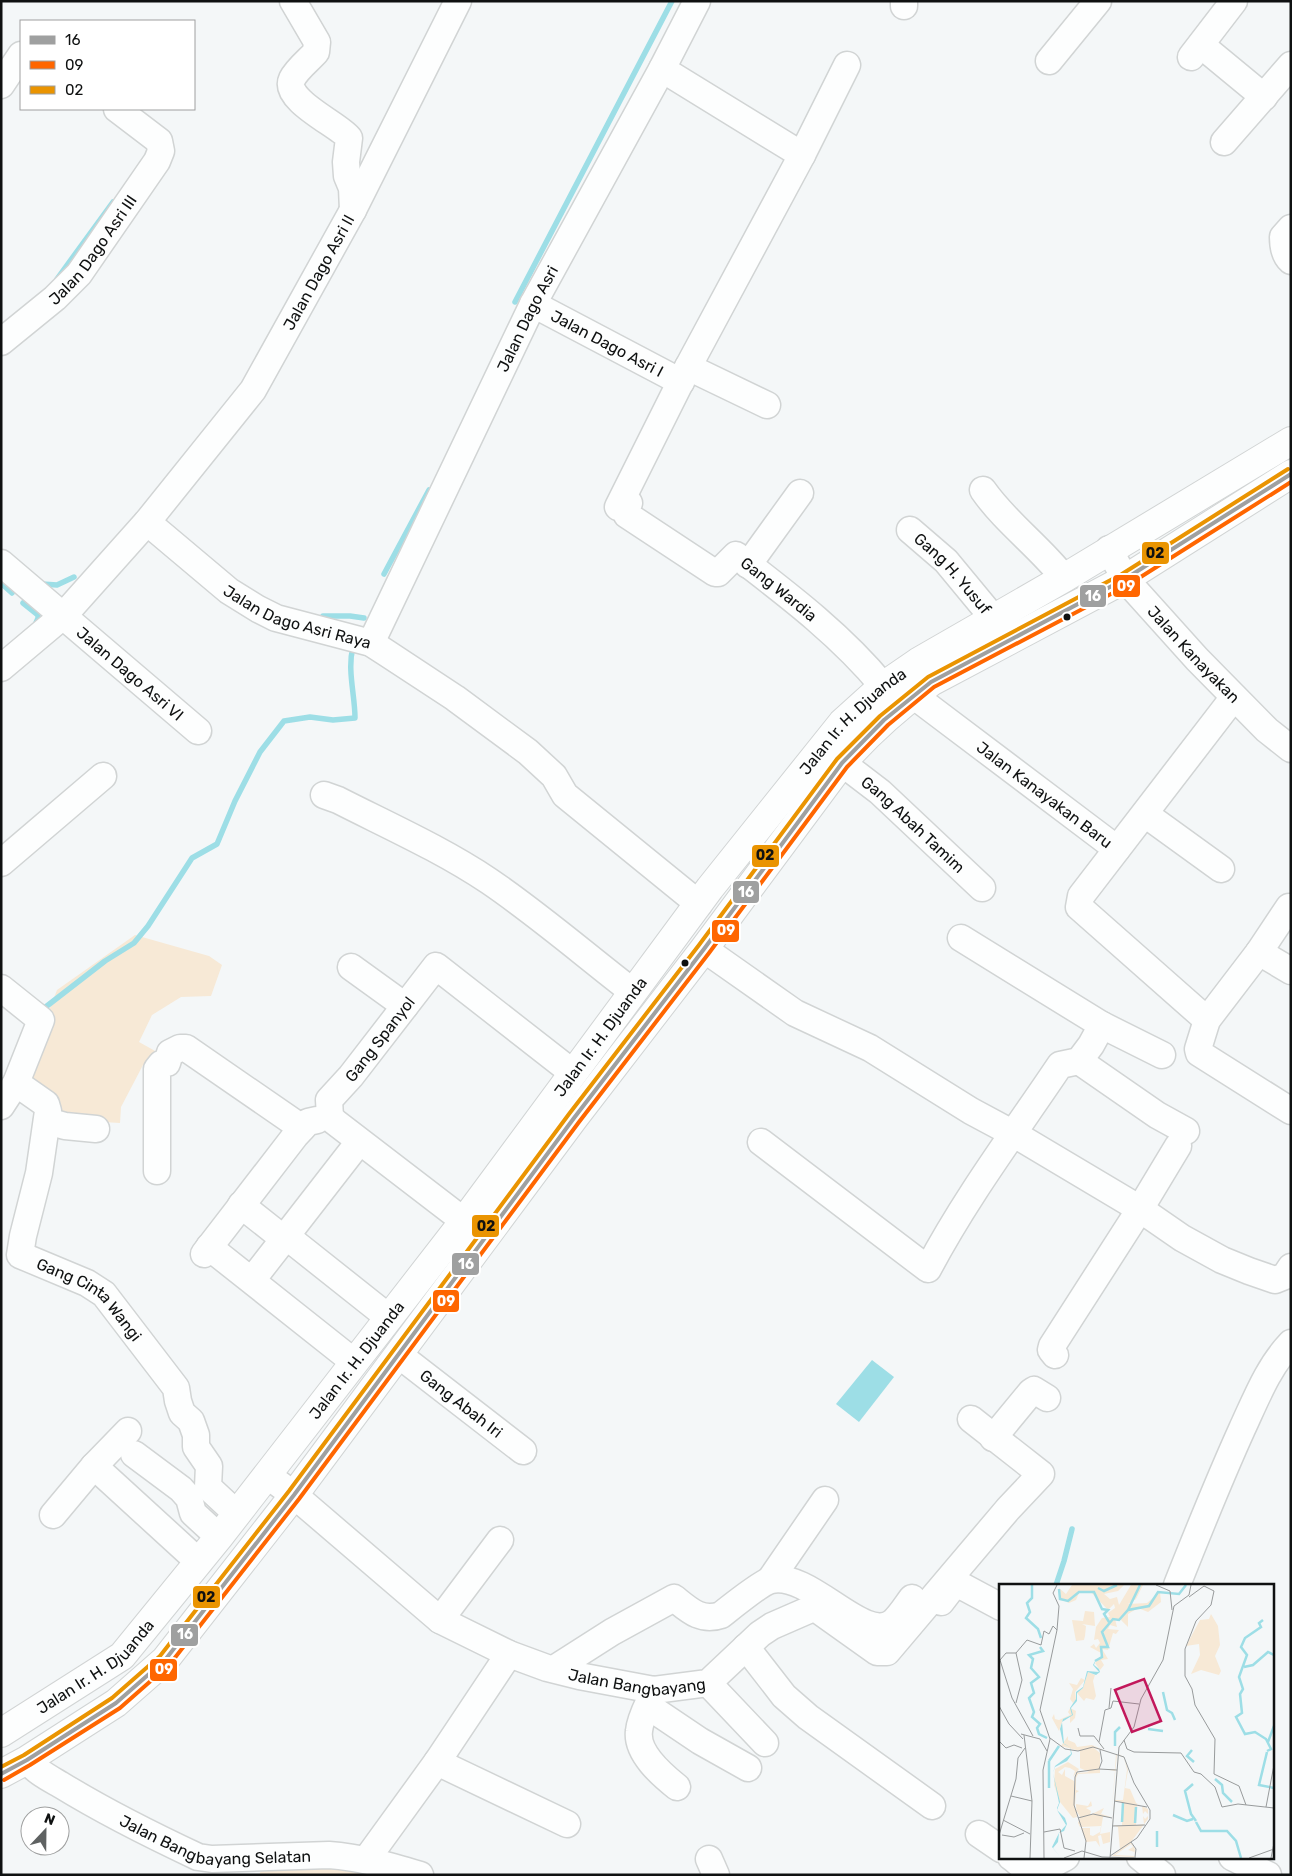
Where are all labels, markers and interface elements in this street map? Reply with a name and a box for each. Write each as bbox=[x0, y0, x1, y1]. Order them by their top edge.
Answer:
legend bbox=[20, 20, 195, 110]
text: 16 bbox=[65, 31, 80, 49]
text: 09 bbox=[65, 56, 84, 74]
text: 02 bbox=[65, 81, 84, 99]
street label: Jalan Dago Asri III bbox=[45, 191, 141, 309]
street label: Jalan Dago Asri II bbox=[279, 211, 358, 333]
street label: Jalan Dago Asri bbox=[493, 262, 562, 375]
street label: Jalan Dago Asri I bbox=[548, 306, 667, 381]
street label: Gang H. Yusuf bbox=[910, 529, 995, 619]
line badge: 02 bbox=[1141, 541, 1170, 565]
text: 02 bbox=[1146, 545, 1164, 562]
street label: Gang Wardia bbox=[737, 553, 821, 625]
line badge: 09 bbox=[1112, 574, 1141, 598]
text: 09 bbox=[1117, 578, 1135, 595]
street label: Jalan Dago Asri Raya bbox=[220, 581, 373, 653]
line badge: 16 bbox=[1079, 584, 1107, 608]
text: 16 bbox=[1085, 588, 1101, 605]
street label: Jalan Kanayakan bbox=[1144, 602, 1244, 707]
unlabelled marker bbox=[1062, 612, 1072, 622]
street label: Jalan Dago Asri VI bbox=[73, 623, 187, 725]
street label: Jalan Ir. H. Djuanda bbox=[796, 664, 910, 778]
street label: Jalan Kanayakan Baru bbox=[973, 737, 1116, 852]
street label: Gang Abah Tamim bbox=[857, 772, 969, 877]
line badge: 02 bbox=[751, 844, 780, 868]
text: 02 bbox=[756, 847, 774, 864]
line badge: 16 bbox=[732, 880, 760, 904]
text: 16 bbox=[738, 884, 754, 901]
line badge: 09 bbox=[711, 919, 740, 943]
text: 09 bbox=[717, 922, 735, 939]
unlabelled marker bbox=[680, 958, 690, 968]
street label: Jalan Ir. H. Djuanda bbox=[550, 973, 651, 1100]
street label: Gang Spanyol bbox=[341, 993, 419, 1086]
line badge: 02 bbox=[471, 1214, 500, 1238]
text: 02 bbox=[477, 1218, 495, 1235]
line badge: 16 bbox=[451, 1252, 480, 1276]
street label: Gang Cinta Wangi bbox=[34, 1254, 146, 1345]
text: 16 bbox=[458, 1256, 474, 1273]
line badge: 09 bbox=[432, 1289, 460, 1313]
text: 09 bbox=[437, 1293, 455, 1310]
street label: Jalan Ir. H. Djuanda bbox=[305, 1298, 408, 1423]
street label: Gang Abah Iri bbox=[416, 1366, 506, 1442]
inset map bbox=[999, 1584, 1274, 1858]
line badge: 02 bbox=[192, 1585, 221, 1609]
text: 02 bbox=[197, 1589, 215, 1606]
street label: Jalan Ir. H. Djuanda bbox=[33, 1616, 158, 1718]
line badge: 16 bbox=[170, 1623, 199, 1647]
text: 16 bbox=[177, 1626, 193, 1643]
line badge: 09 bbox=[149, 1658, 178, 1682]
text: 09 bbox=[155, 1661, 173, 1678]
street label: Jalan Bangbayang bbox=[566, 1665, 707, 1700]
north arrow bbox=[20, 1806, 70, 1856]
text: N bbox=[42, 1810, 58, 1829]
street label: Jalan Bangbayang Selatan bbox=[116, 1811, 311, 1869]

